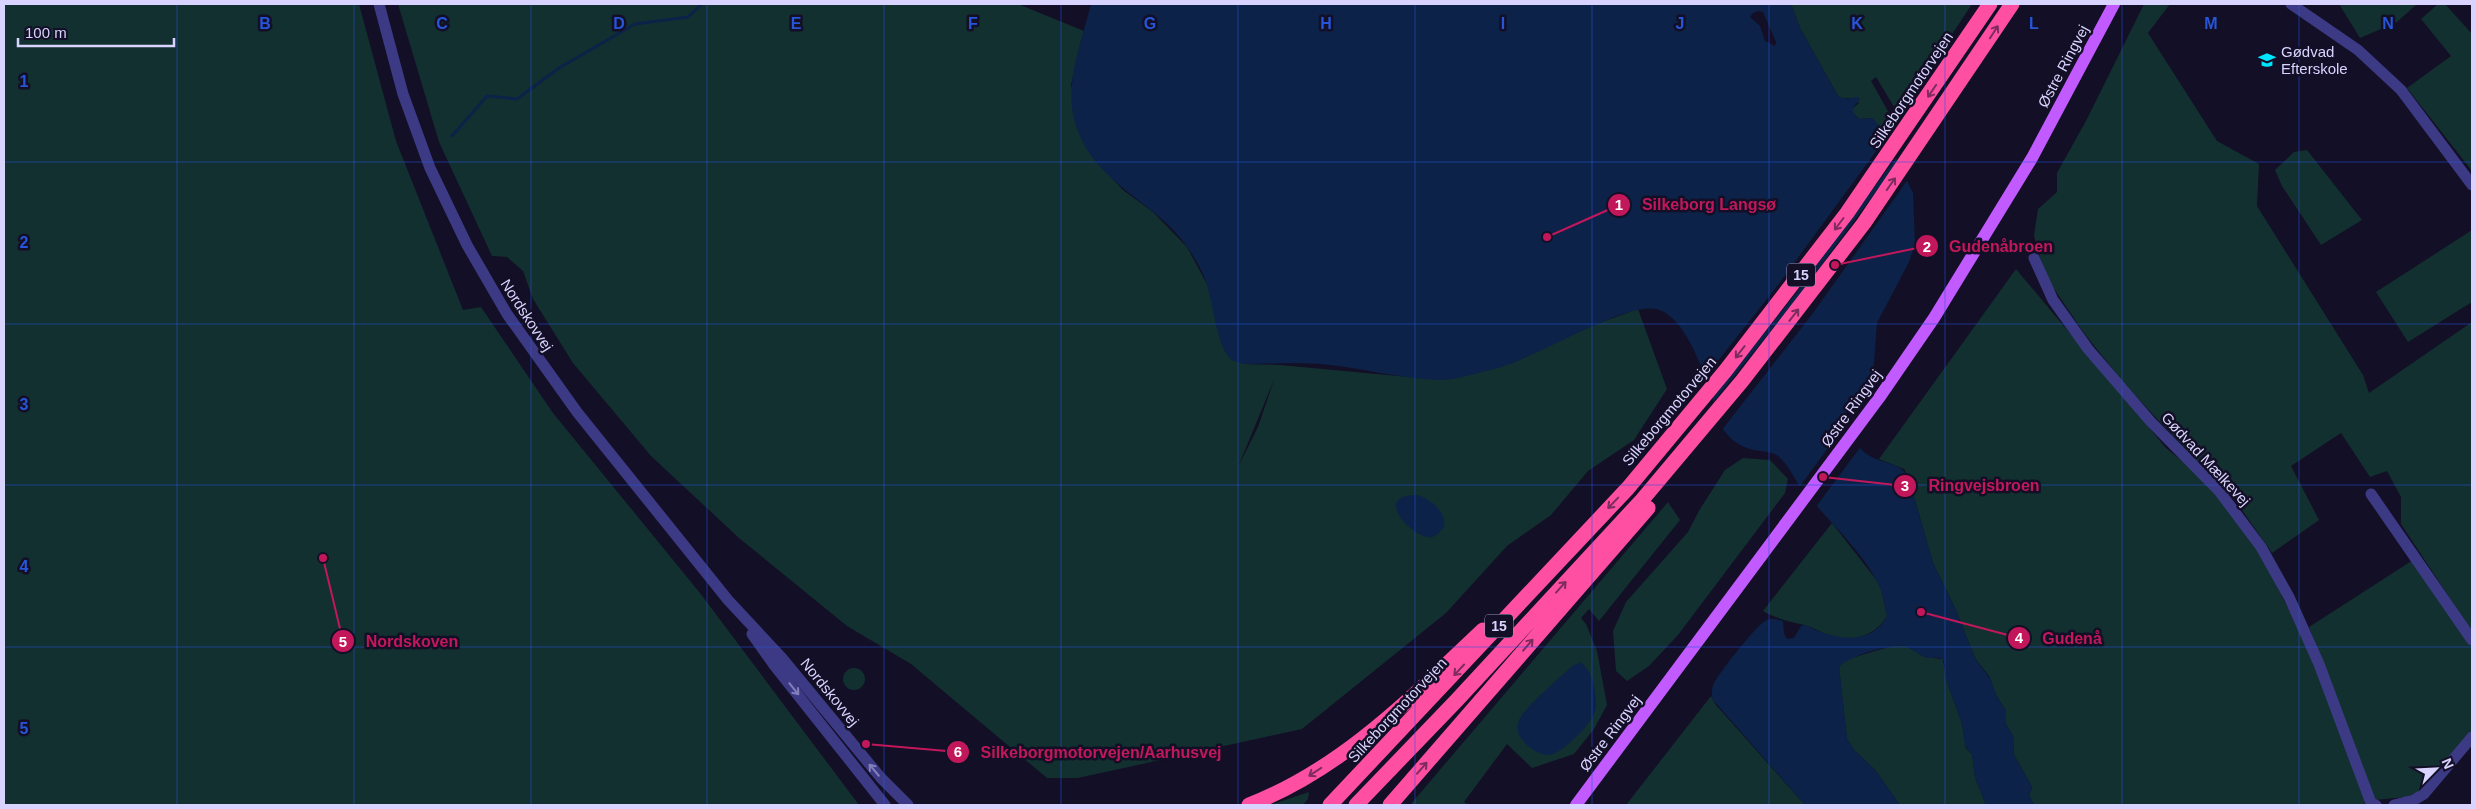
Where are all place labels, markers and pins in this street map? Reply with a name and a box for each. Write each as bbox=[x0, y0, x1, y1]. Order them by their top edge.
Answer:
place label: Gødvad Efterskole bbox=[2281, 43, 2348, 77]
school or university icon: Gødvad Efterskole bbox=[2257, 50, 2277, 70]
callout: Silkeborg Langsø bbox=[1606, 189, 1786, 220]
callout: Gudenåbroen bbox=[1914, 231, 2063, 262]
callout: Ringvejsbroen bbox=[1893, 470, 2049, 501]
callout: Gudenå bbox=[2007, 623, 2111, 654]
callout: Nordskoven bbox=[331, 626, 468, 657]
callout: Silkeborgmotorvejen/Aarhusvej bbox=[946, 737, 1232, 768]

